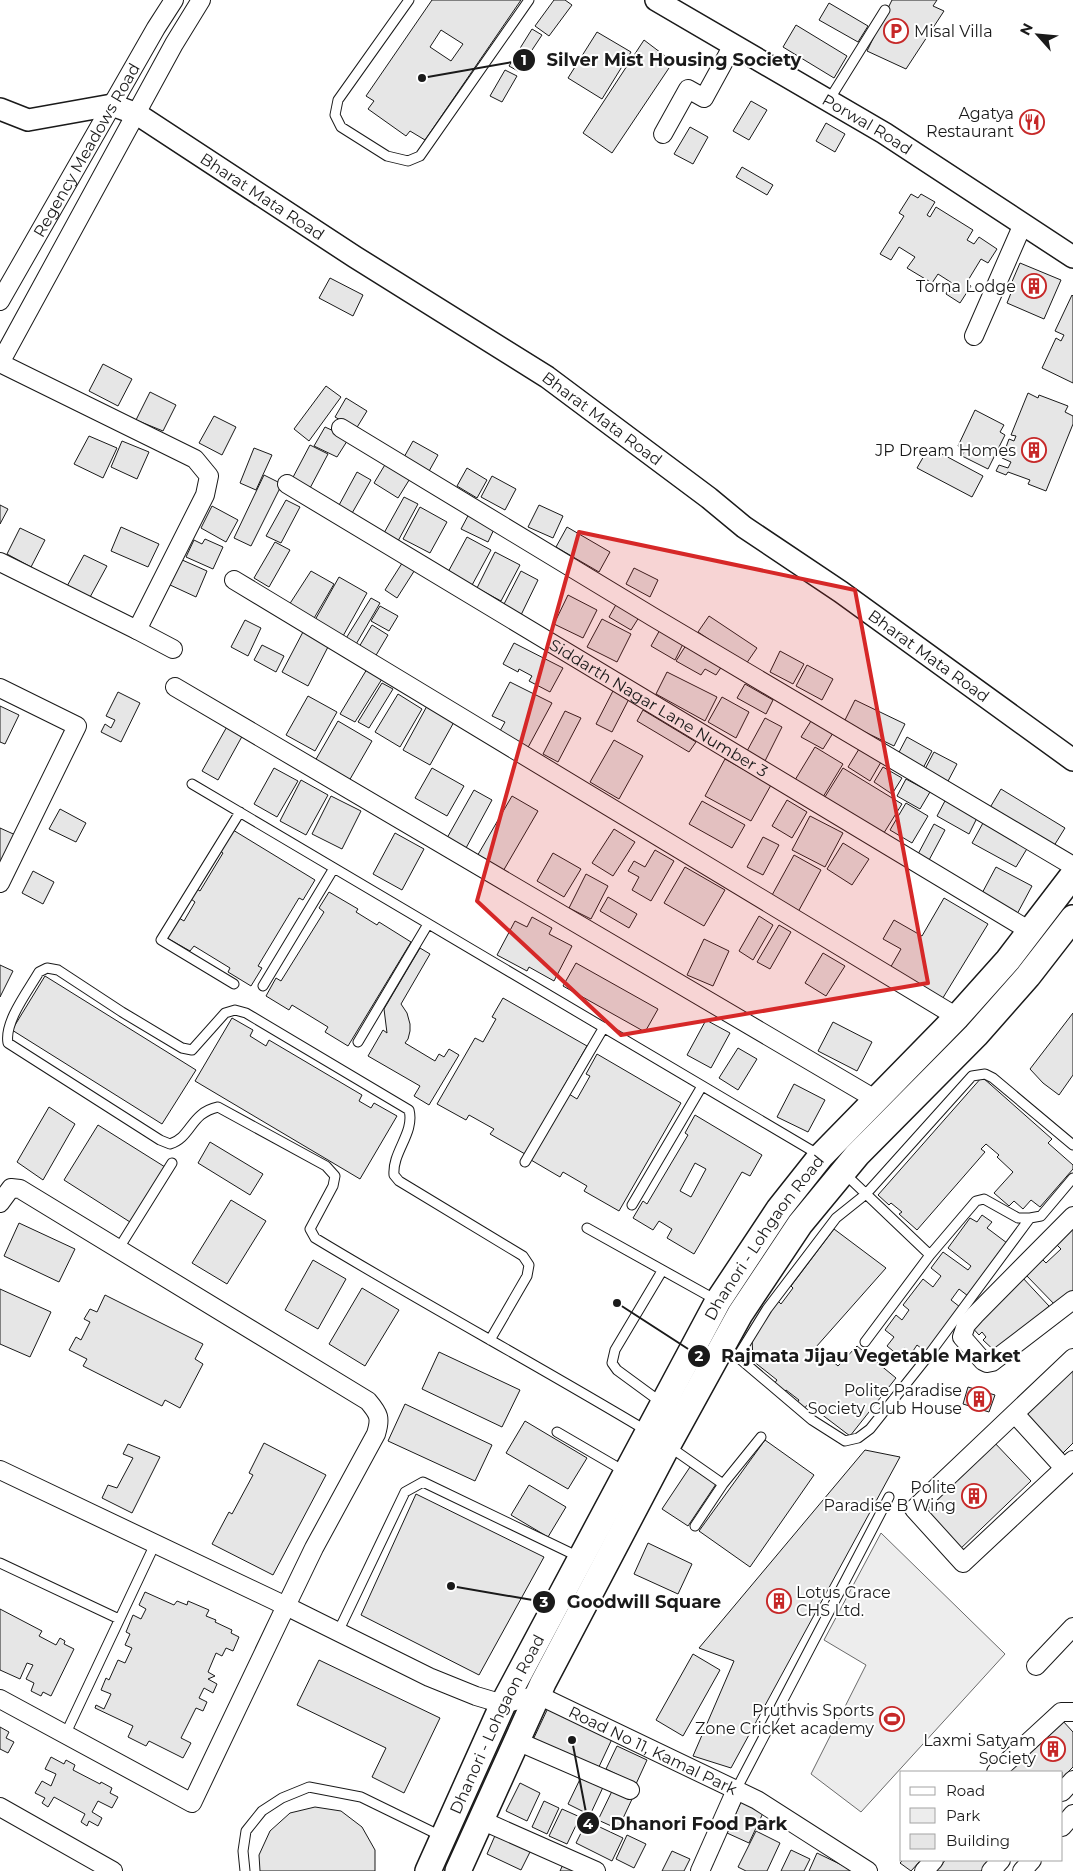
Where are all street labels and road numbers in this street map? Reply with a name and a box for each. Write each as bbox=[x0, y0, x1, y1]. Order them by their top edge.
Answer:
street label: Regency Meadows Road bbox=[30, 60, 144, 241]
street label: Porwal Road bbox=[819, 90, 916, 159]
street label: Bharat Mata Road bbox=[196, 149, 328, 244]
street label: Bharat Mata Road bbox=[538, 368, 666, 470]
street label: Bharat Mata Road bbox=[864, 606, 993, 706]
street label: Siddarth Nagar Lane Number 3 bbox=[546, 635, 771, 781]
street label: Dhanori - Lohgaon Road bbox=[700, 1151, 828, 1324]
street label: Dhanori - Lohgaon Road bbox=[446, 1631, 548, 1817]
street label: Road No 11, Kamal Park bbox=[566, 1702, 741, 1799]

